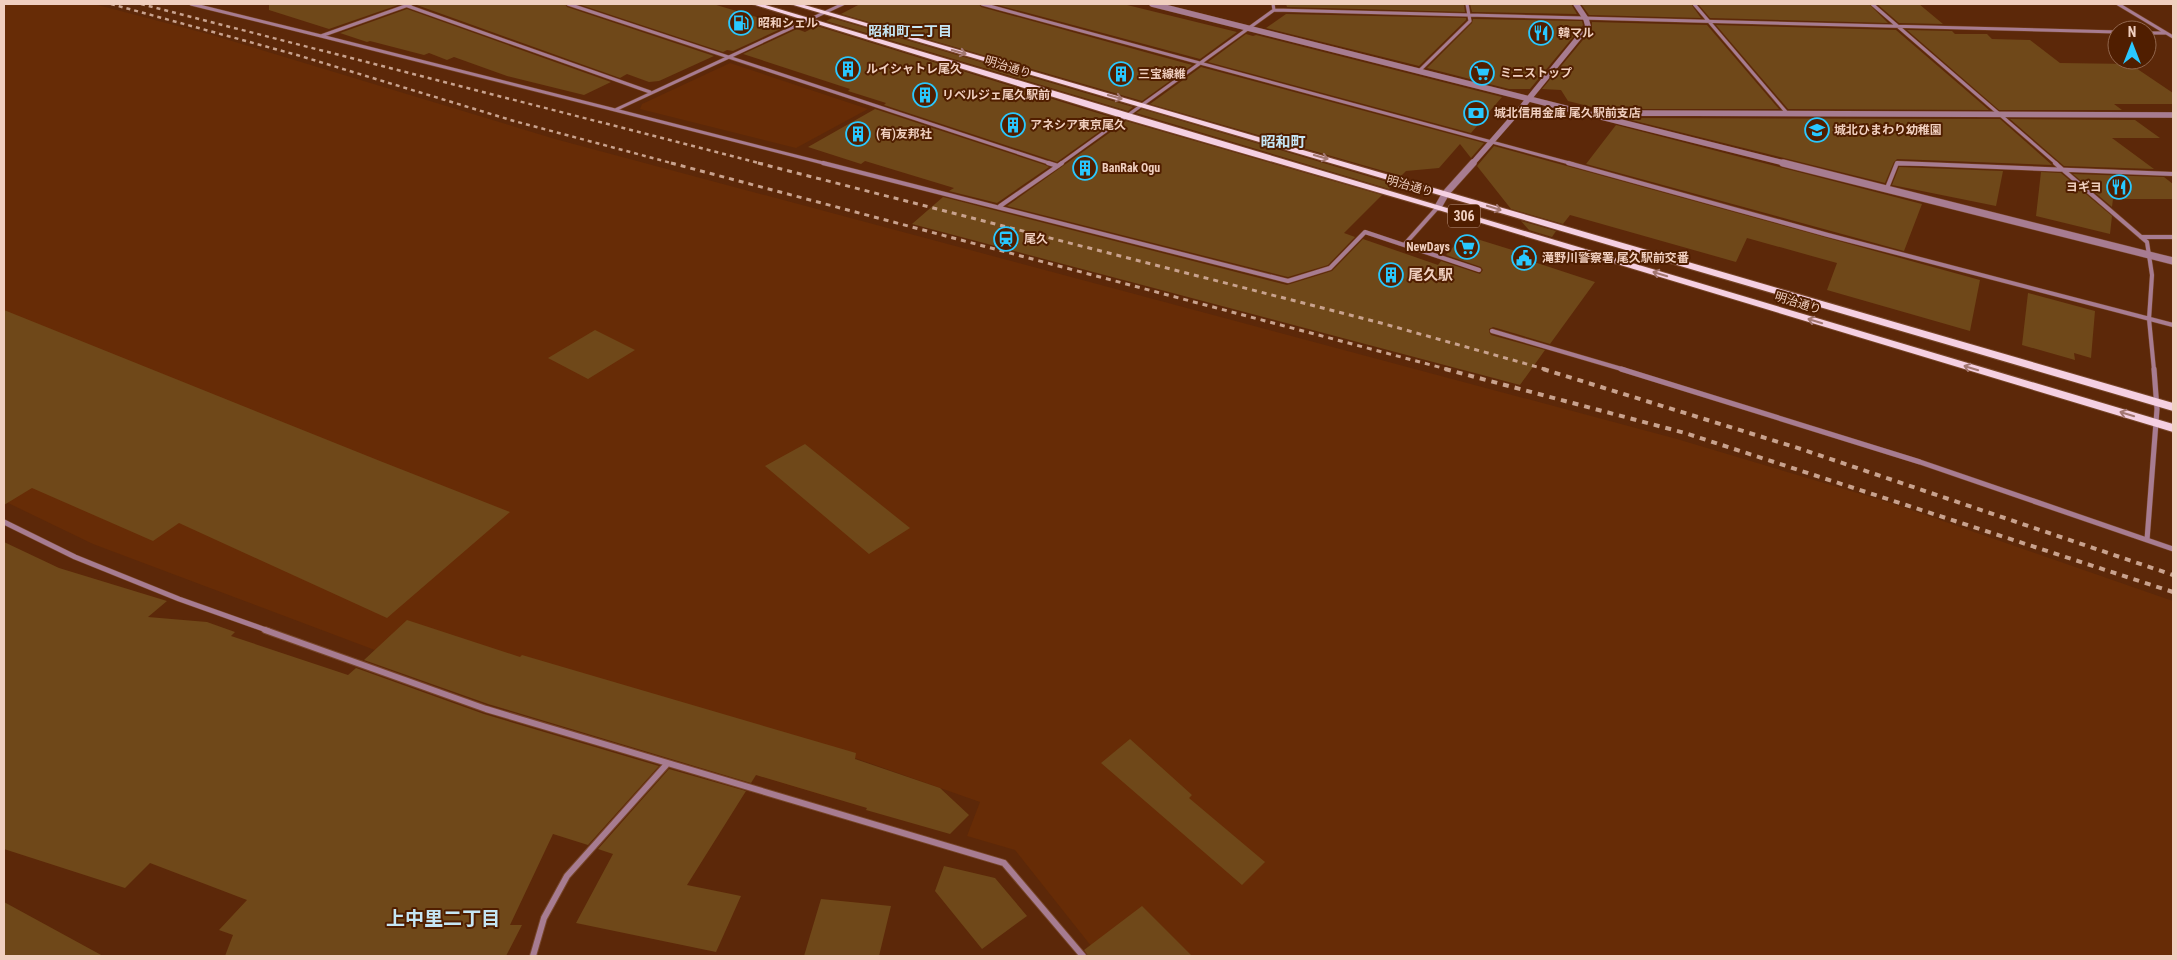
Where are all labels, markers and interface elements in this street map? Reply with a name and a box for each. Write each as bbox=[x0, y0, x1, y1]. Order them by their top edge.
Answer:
fuel station icon: 昭和シェル bbox=[728, 10, 754, 36]
place label: 昭和シェル bbox=[758, 16, 818, 30]
restaurant icon: 韓マル bbox=[1528, 20, 1554, 46]
north arrow bbox=[2107, 20, 2157, 70]
district label: 昭和町二丁目 bbox=[868, 23, 952, 39]
text: N bbox=[2128, 24, 2136, 40]
place label: 韓マル bbox=[1558, 26, 1594, 40]
one-way arrow bbox=[950, 47, 966, 57]
street label: 明治通り bbox=[983, 53, 1033, 81]
building icon: ルイシャトレ尾久 bbox=[835, 56, 861, 82]
supermarket icon: ミニストップ bbox=[1469, 60, 1495, 86]
building icon: 三宝線維 bbox=[1108, 61, 1134, 87]
place label: ルイシャトレ尾久 bbox=[866, 62, 962, 76]
place label: ミニストップ bbox=[1500, 66, 1572, 80]
place label: 三宝線維 bbox=[1138, 67, 1186, 81]
building icon: リベルジェ尾久駅前 bbox=[912, 82, 938, 108]
place label: リベルジェ尾久駅前 bbox=[942, 88, 1050, 102]
one-way arrow bbox=[1106, 93, 1122, 103]
bank icon: 城北信用金庫 尾久駅前支店 bbox=[1463, 100, 1489, 126]
place label: 城北信用金庫 尾久駅前支店 bbox=[1494, 106, 1641, 120]
building icon: アネシア東京尾久 bbox=[1000, 112, 1026, 138]
school or university icon: 城北ひまわり幼稚園 bbox=[1804, 117, 1830, 143]
place label: アネシア東京尾久 bbox=[1030, 118, 1126, 132]
building icon: (有)友邦社 bbox=[845, 121, 871, 147]
place label: 城北ひまわり幼稚園 bbox=[1834, 123, 1942, 137]
place label: (有)友邦社 bbox=[876, 127, 932, 141]
district label: 昭和町 bbox=[1260, 133, 1306, 151]
one-way arrow bbox=[1313, 153, 1329, 162]
building icon: BanRak Ogu bbox=[1072, 155, 1098, 181]
place label: BanRak Ogu bbox=[1102, 161, 1160, 175]
street label: 明治通り bbox=[1385, 173, 1435, 199]
restaurant icon: ヨギヨ bbox=[2106, 174, 2132, 200]
place label: ヨギヨ bbox=[2066, 180, 2102, 194]
one-way arrow bbox=[1485, 203, 1501, 213]
road number: 306 bbox=[1448, 205, 1480, 228]
station icon: 尾久 bbox=[993, 226, 1019, 252]
place label: 尾久 bbox=[1024, 232, 1048, 246]
supermarket icon: NewDays bbox=[1454, 234, 1480, 260]
place label: NewDays bbox=[1406, 240, 1451, 254]
public building icon: 滝野川警察署 尾久駅前交番 bbox=[1511, 245, 1537, 271]
place label: 滝野川警察署 尾久駅前交番 bbox=[1542, 251, 1690, 265]
building icon: 尾久駅 bbox=[1378, 262, 1404, 288]
place label: 尾久駅 bbox=[1408, 266, 1453, 284]
one-way arrow bbox=[1652, 269, 1668, 279]
street label: 明治通り bbox=[1773, 289, 1823, 317]
one-way arrow bbox=[1808, 315, 1824, 325]
one-way arrow bbox=[1963, 362, 1979, 372]
one-way arrow bbox=[2119, 409, 2135, 419]
district label: 上中里二丁目 bbox=[386, 907, 500, 930]

